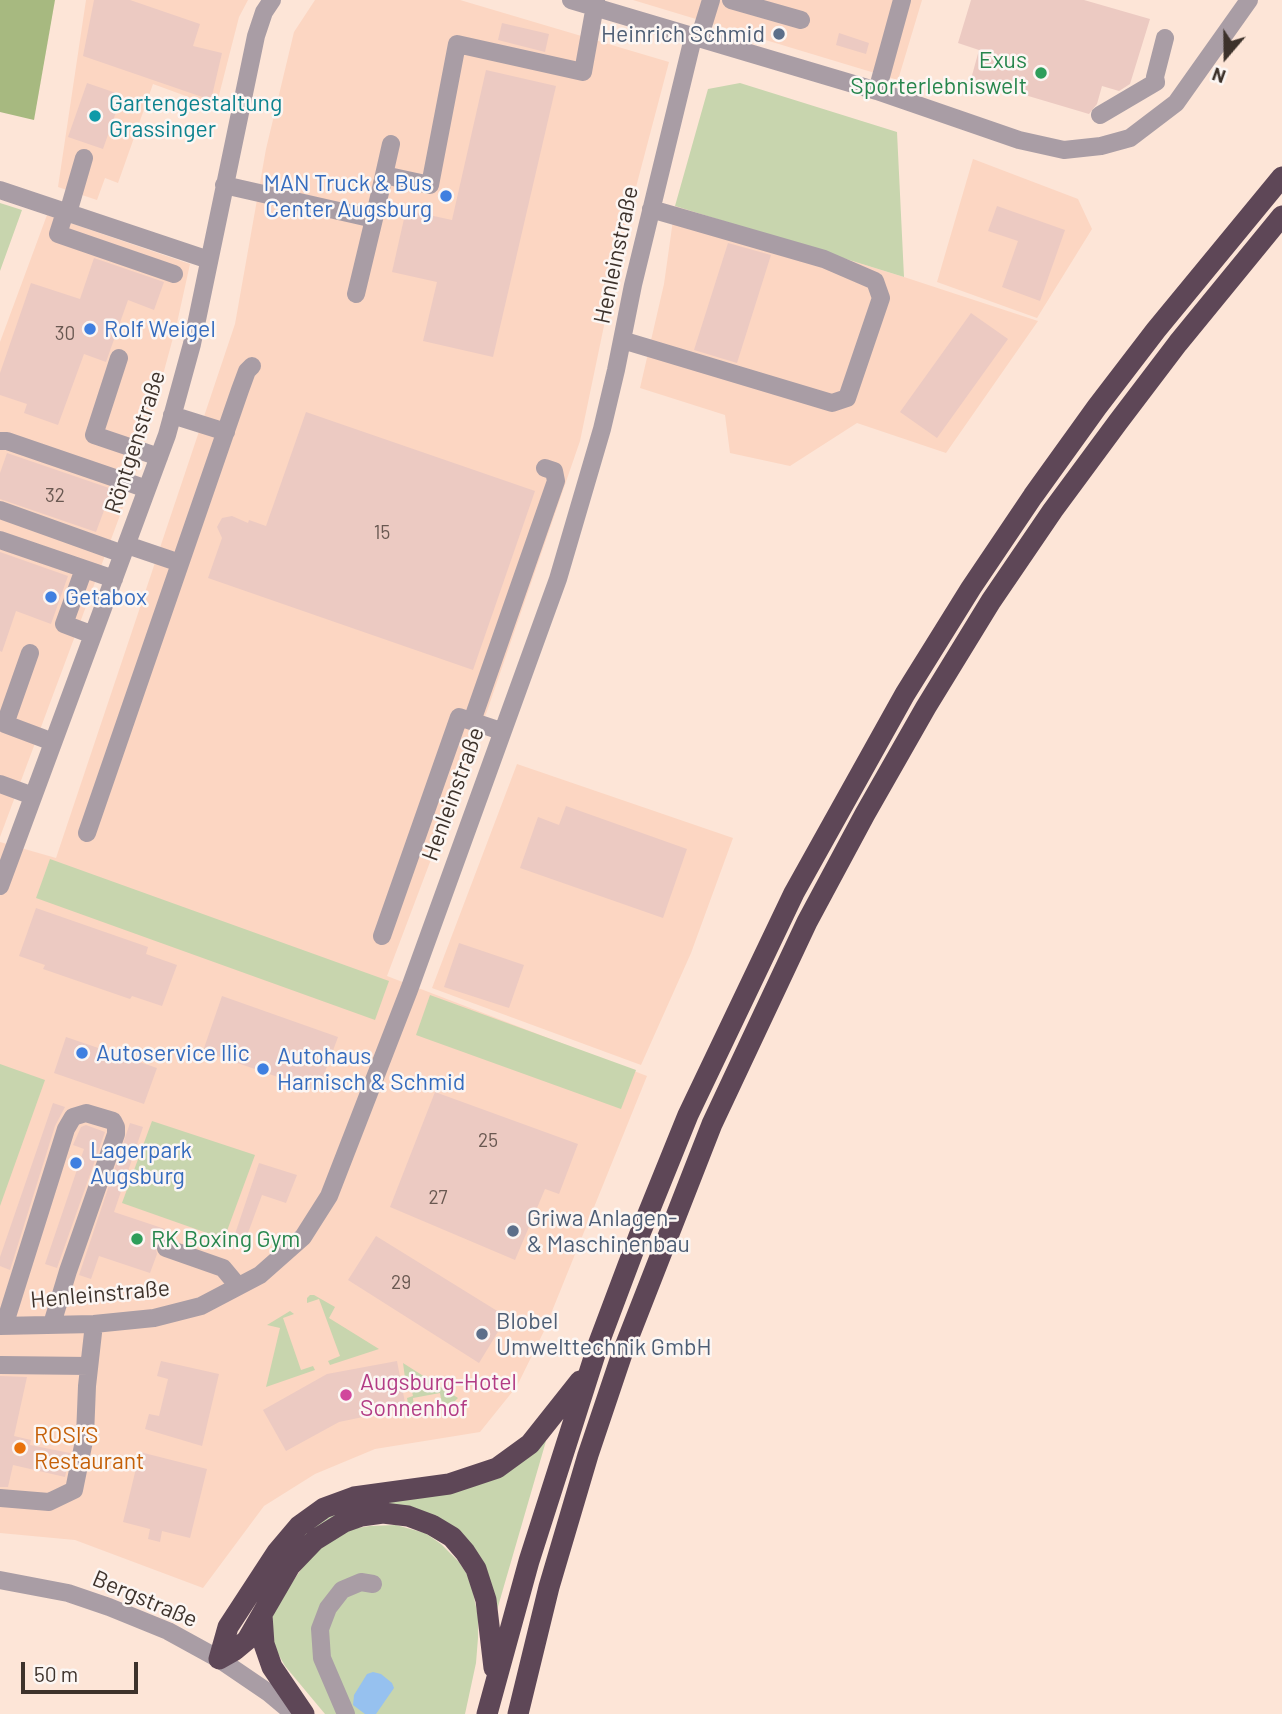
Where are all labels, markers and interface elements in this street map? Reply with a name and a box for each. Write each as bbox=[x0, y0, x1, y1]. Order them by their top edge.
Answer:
place label: Heinrich Schmid bbox=[601, 20, 765, 48]
north arrow bbox=[1191, 21, 1261, 91]
marker: Heinrich Schmid bbox=[771, 26, 787, 42]
place label: Exus Sporterlebniswelt bbox=[850, 46, 1027, 100]
text: N bbox=[1209, 63, 1229, 89]
marker: Exus Sporterlebniswelt bbox=[1033, 65, 1049, 81]
place label: Gartengestaltung Grassinger bbox=[109, 89, 282, 143]
marker: Gartengestaltung Grassinger bbox=[87, 108, 103, 124]
place label: MAN Truck & Bus Center Augsburg bbox=[264, 169, 432, 223]
street label: Henleinstraße bbox=[588, 184, 644, 326]
marker: MAN Truck & Bus Center Augsburg bbox=[438, 188, 454, 204]
place label: Rolf Weigel bbox=[104, 315, 216, 343]
marker: Rolf Weigel bbox=[82, 321, 98, 337]
house number: 30 bbox=[55, 323, 75, 345]
street label: Röntgenstraße bbox=[99, 367, 171, 517]
house number: 32 bbox=[45, 485, 65, 507]
house number: 15 bbox=[374, 522, 390, 544]
place label: Getabox bbox=[65, 583, 147, 611]
marker: Getabox bbox=[43, 589, 59, 605]
street label: Henleinstraße bbox=[416, 723, 490, 865]
place label: Autoservice Ilic bbox=[96, 1039, 250, 1067]
place label: Autohaus Harnisch & Schmid bbox=[277, 1042, 465, 1096]
marker: Autoservice Ilic bbox=[74, 1045, 90, 1061]
marker: Autohaus Harnisch & Schmid bbox=[255, 1061, 271, 1077]
house number: 25 bbox=[478, 1130, 498, 1152]
place label: Lagerpark Augsburg bbox=[90, 1136, 192, 1190]
marker: Lagerpark Augsburg bbox=[68, 1155, 84, 1171]
house number: 27 bbox=[428, 1187, 448, 1209]
place label: Griwa Anlagen- & Maschinenbau bbox=[527, 1204, 690, 1258]
marker: Griwa Anlagen- & Maschinenbau bbox=[505, 1223, 521, 1239]
place label: RK Boxing Gym bbox=[151, 1225, 300, 1253]
marker: RK Boxing Gym bbox=[129, 1231, 145, 1247]
house number: 29 bbox=[391, 1272, 411, 1294]
street label: Henleinstraße bbox=[29, 1274, 171, 1314]
place label: Blobel Umwelttechnik GmbH bbox=[496, 1307, 712, 1361]
marker: Blobel Umwelttechnik GmbH bbox=[474, 1326, 490, 1342]
place label: Augsburg-Hotel Sonnenhof bbox=[360, 1368, 517, 1422]
marker: Augsburg-Hotel Sonnenhof bbox=[338, 1387, 354, 1403]
place label: ROSI’S Restaurant bbox=[34, 1421, 144, 1475]
marker: ROSI’S Restaurant bbox=[12, 1440, 28, 1456]
street label: Bergstraße bbox=[88, 1565, 202, 1633]
scale bar bbox=[24, 1648, 142, 1692]
text: 50 m bbox=[34, 1661, 78, 1686]

